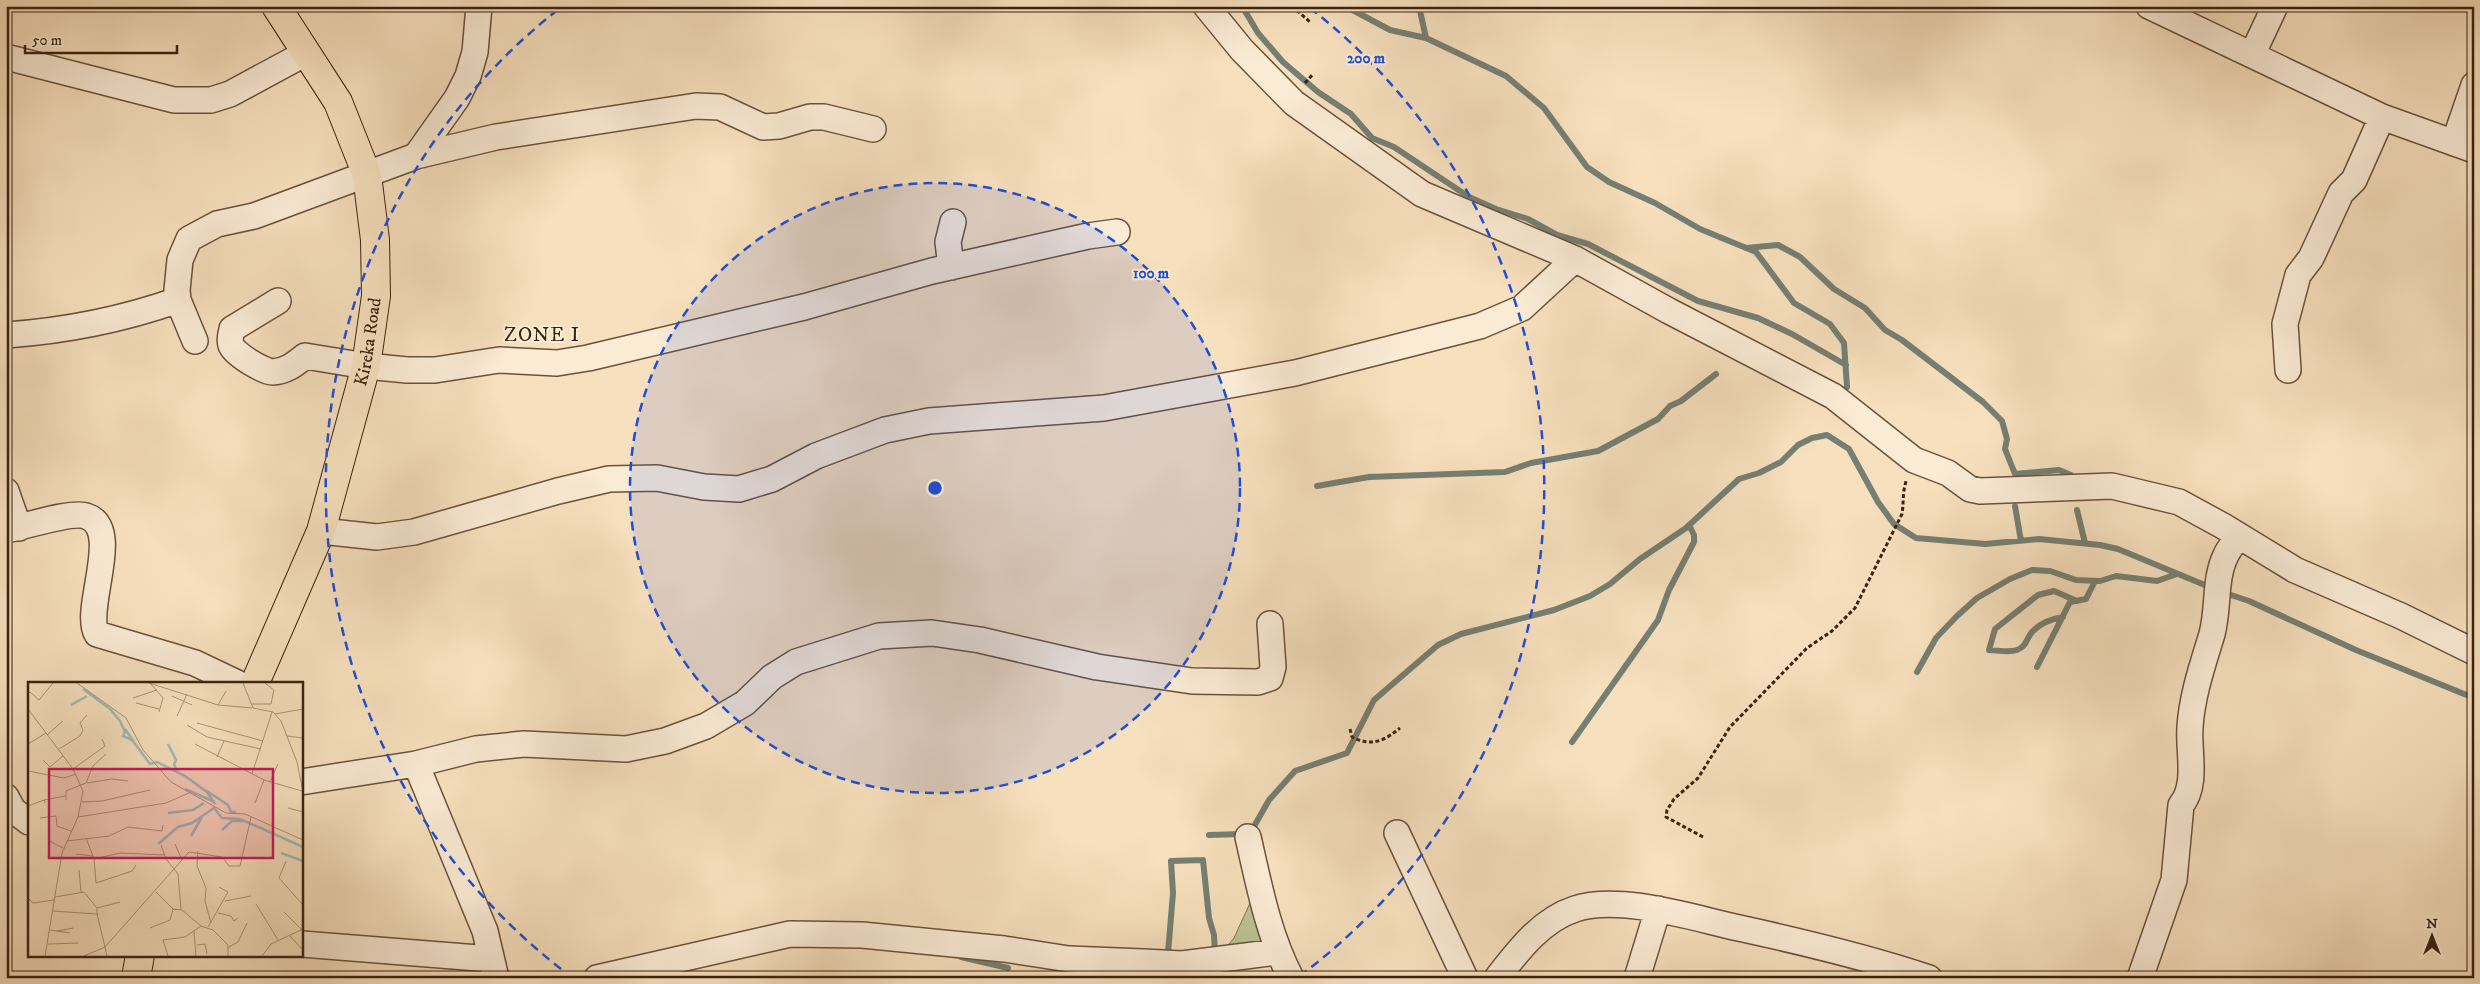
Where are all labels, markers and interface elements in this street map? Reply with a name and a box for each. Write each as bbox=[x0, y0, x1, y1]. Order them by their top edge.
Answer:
scale bar bbox=[25, 22, 178, 54]
text: 50 m bbox=[32, 31, 62, 50]
text: 200 m bbox=[1347, 49, 1386, 68]
text: 100 m bbox=[1133, 264, 1170, 283]
street label: Kireka Road bbox=[350, 296, 387, 389]
district label: ZONE I bbox=[504, 323, 580, 348]
centre of rings bbox=[926, 479, 944, 497]
inset map bbox=[28, 682, 302, 956]
north arrow bbox=[2408, 912, 2458, 962]
text: N bbox=[2426, 915, 2438, 933]

